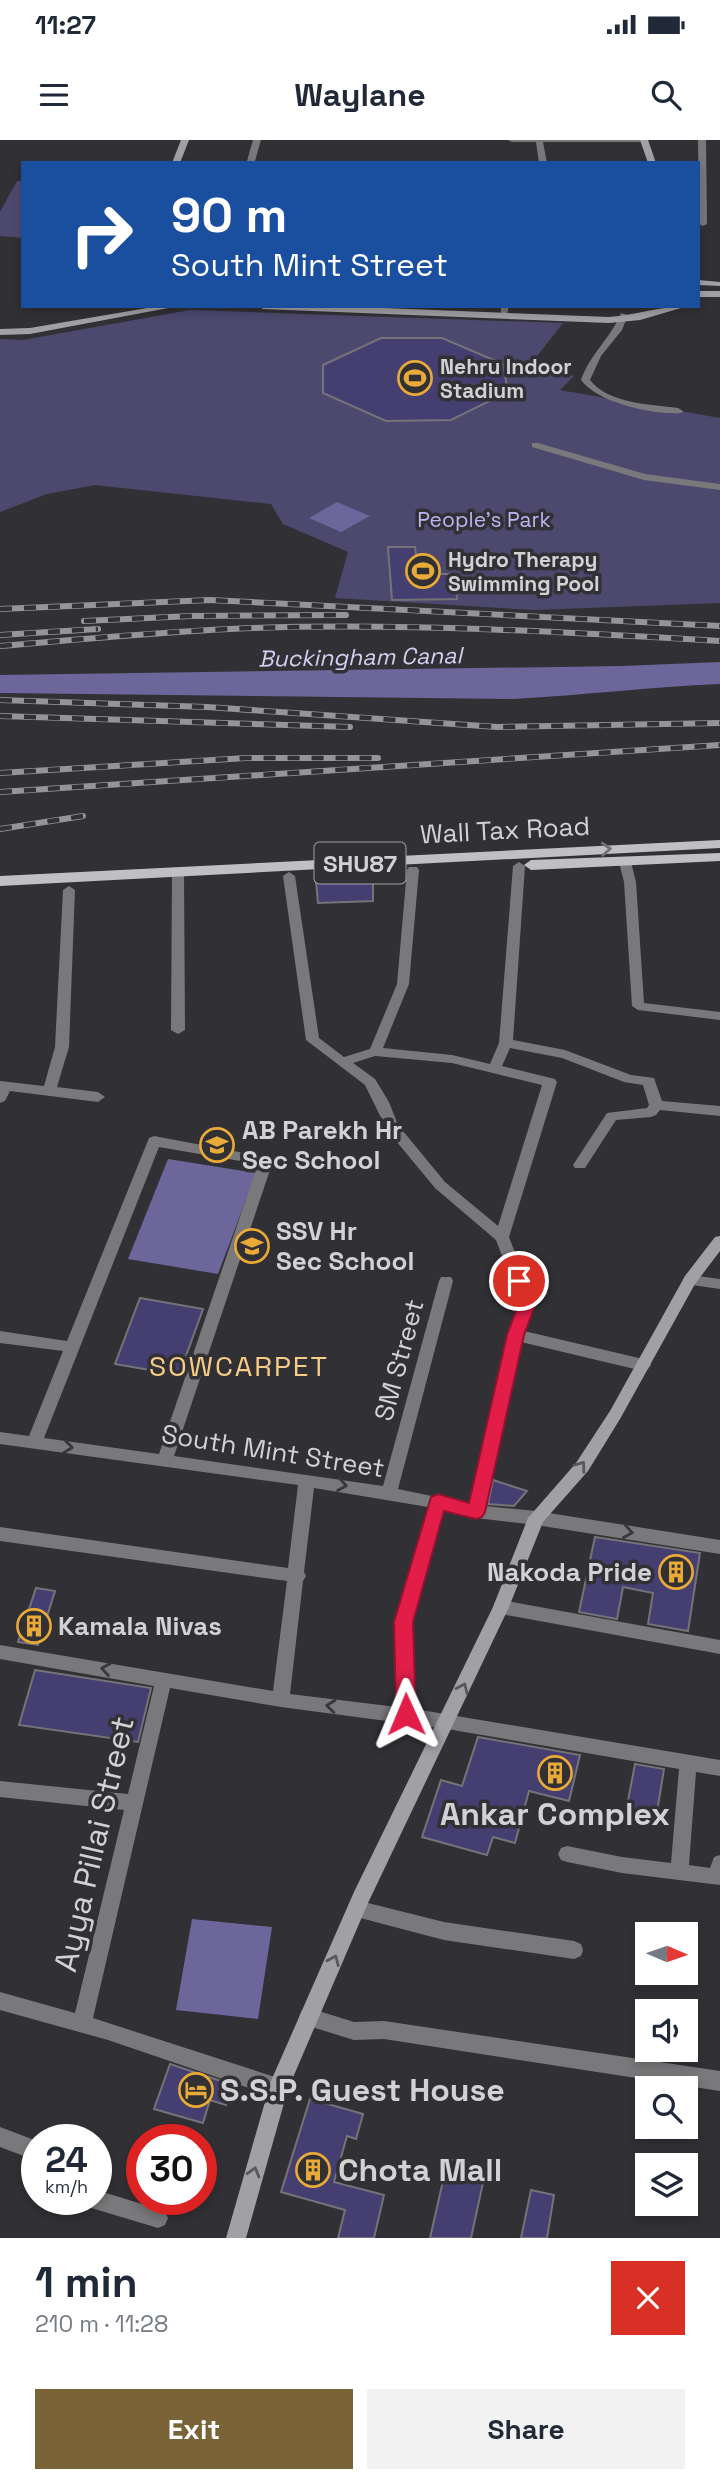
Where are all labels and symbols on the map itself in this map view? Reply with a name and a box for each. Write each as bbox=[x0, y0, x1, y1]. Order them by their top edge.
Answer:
place label: Nehru Indoor Stadium bbox=[440, 353, 572, 404]
sports icon: Nehru Indoor Stadium bbox=[396, 359, 434, 397]
park label: People's Park bbox=[417, 506, 551, 533]
place label: Hydro Therapy Swimming Pool bbox=[448, 546, 600, 597]
sports icon: Hydro Therapy Swimming Pool bbox=[404, 552, 442, 590]
water label: Buckingham Canal bbox=[258, 640, 465, 674]
street label: Wall Tax Road bbox=[419, 809, 591, 851]
road number: SHU87 bbox=[314, 842, 406, 884]
one-way arrow bbox=[601, 842, 612, 857]
place label: AB Parekh Hr Sec School bbox=[242, 1113, 402, 1177]
school or university icon: AB Parekh Hr Sec School bbox=[198, 1126, 236, 1164]
place label: SSV Hr Sec School bbox=[276, 1214, 414, 1278]
school or university icon: SSV Hr Sec School bbox=[233, 1227, 271, 1265]
pin bbox=[489, 1251, 549, 1311]
street label: SM Street bbox=[366, 1295, 432, 1425]
district label: SOWCARPET bbox=[149, 1348, 329, 1384]
street label: South Mint Street bbox=[159, 1417, 387, 1485]
one-way arrow bbox=[62, 1439, 74, 1454]
one-way arrow bbox=[573, 1461, 585, 1474]
one-way arrow bbox=[336, 1477, 347, 1492]
one-way arrow bbox=[622, 1524, 634, 1539]
building icon: Nakoda Pride bbox=[657, 1553, 695, 1591]
place label: Nakoda Pride bbox=[487, 1555, 652, 1589]
building icon: Kamala Nivas bbox=[15, 1607, 53, 1645]
place label: Kamala Nivas bbox=[58, 1609, 222, 1643]
one-way arrow bbox=[100, 1662, 112, 1677]
position arrow bbox=[369, 1677, 443, 1751]
one-way arrow bbox=[454, 1683, 468, 1695]
one-way arrow bbox=[325, 1698, 337, 1713]
street label: Ayya Pillai Street bbox=[45, 1712, 143, 1976]
building icon: Ankar Complex bbox=[536, 1754, 574, 1792]
place label: Ankar Complex bbox=[440, 1794, 670, 1834]
north arrow bbox=[635, 1922, 698, 1984]
one-way arrow bbox=[326, 1954, 340, 1967]
place label: S.S.P. Guest House bbox=[220, 2070, 505, 2110]
hotel icon: S.S.P. Guest House bbox=[177, 2071, 215, 2109]
speed limit sign: 30 bbox=[126, 2124, 217, 2215]
place label: Chota Mall bbox=[338, 2150, 502, 2190]
building icon: Chota Mall bbox=[294, 2151, 332, 2189]
one-way arrow bbox=[246, 2167, 261, 2179]

